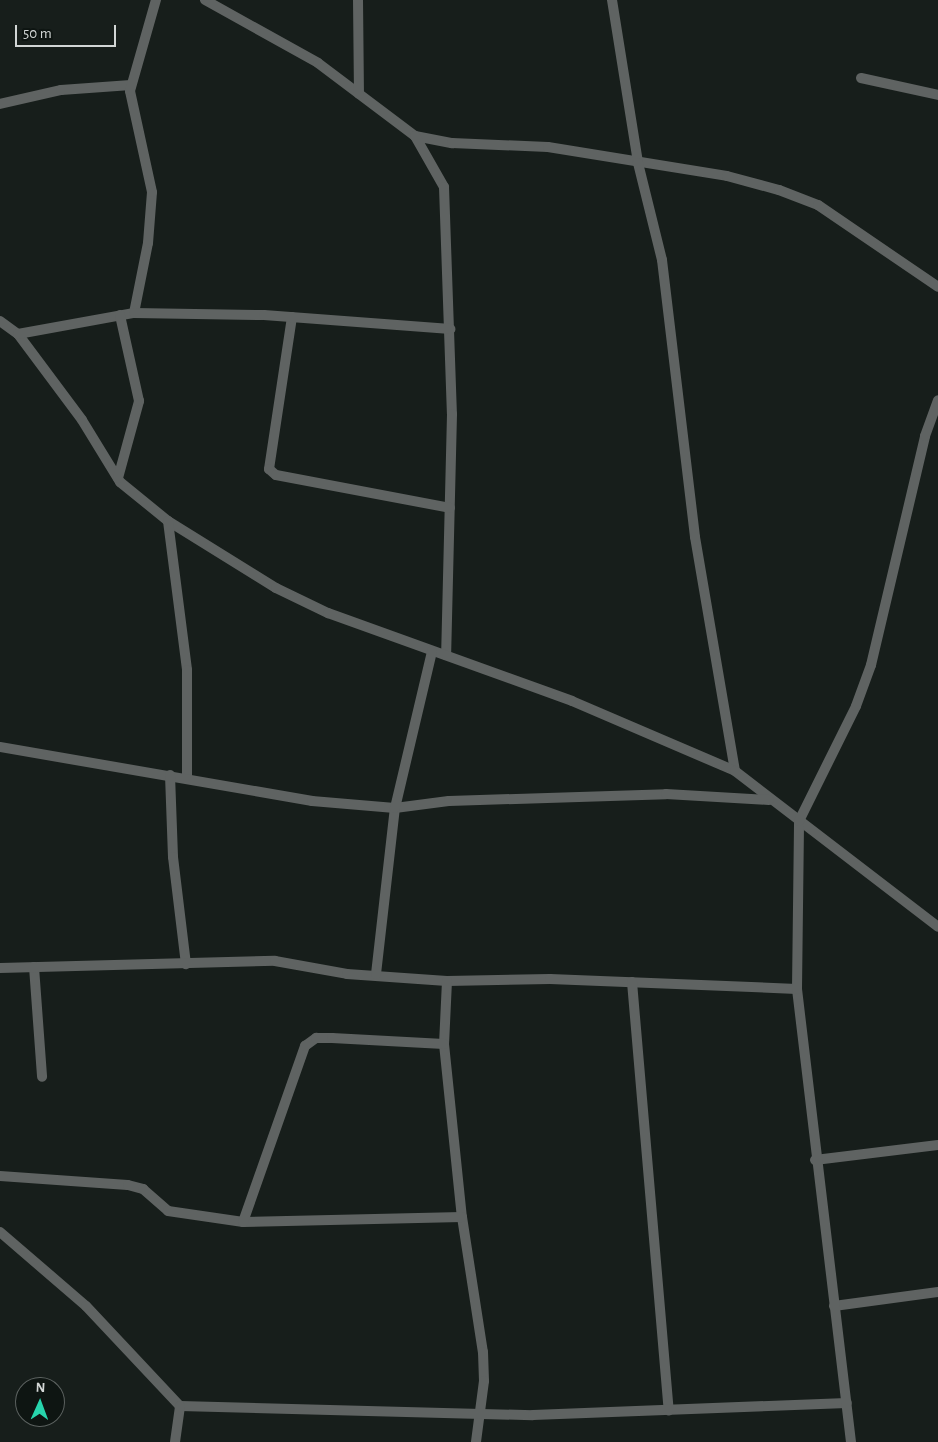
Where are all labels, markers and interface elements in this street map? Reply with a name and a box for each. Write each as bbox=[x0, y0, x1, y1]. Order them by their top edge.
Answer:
scale bar bbox=[18, 15, 119, 47]
text: 50 m bbox=[23, 26, 52, 41]
north arrow bbox=[15, 1377, 65, 1427]
text: N bbox=[35, 1381, 46, 1395]

